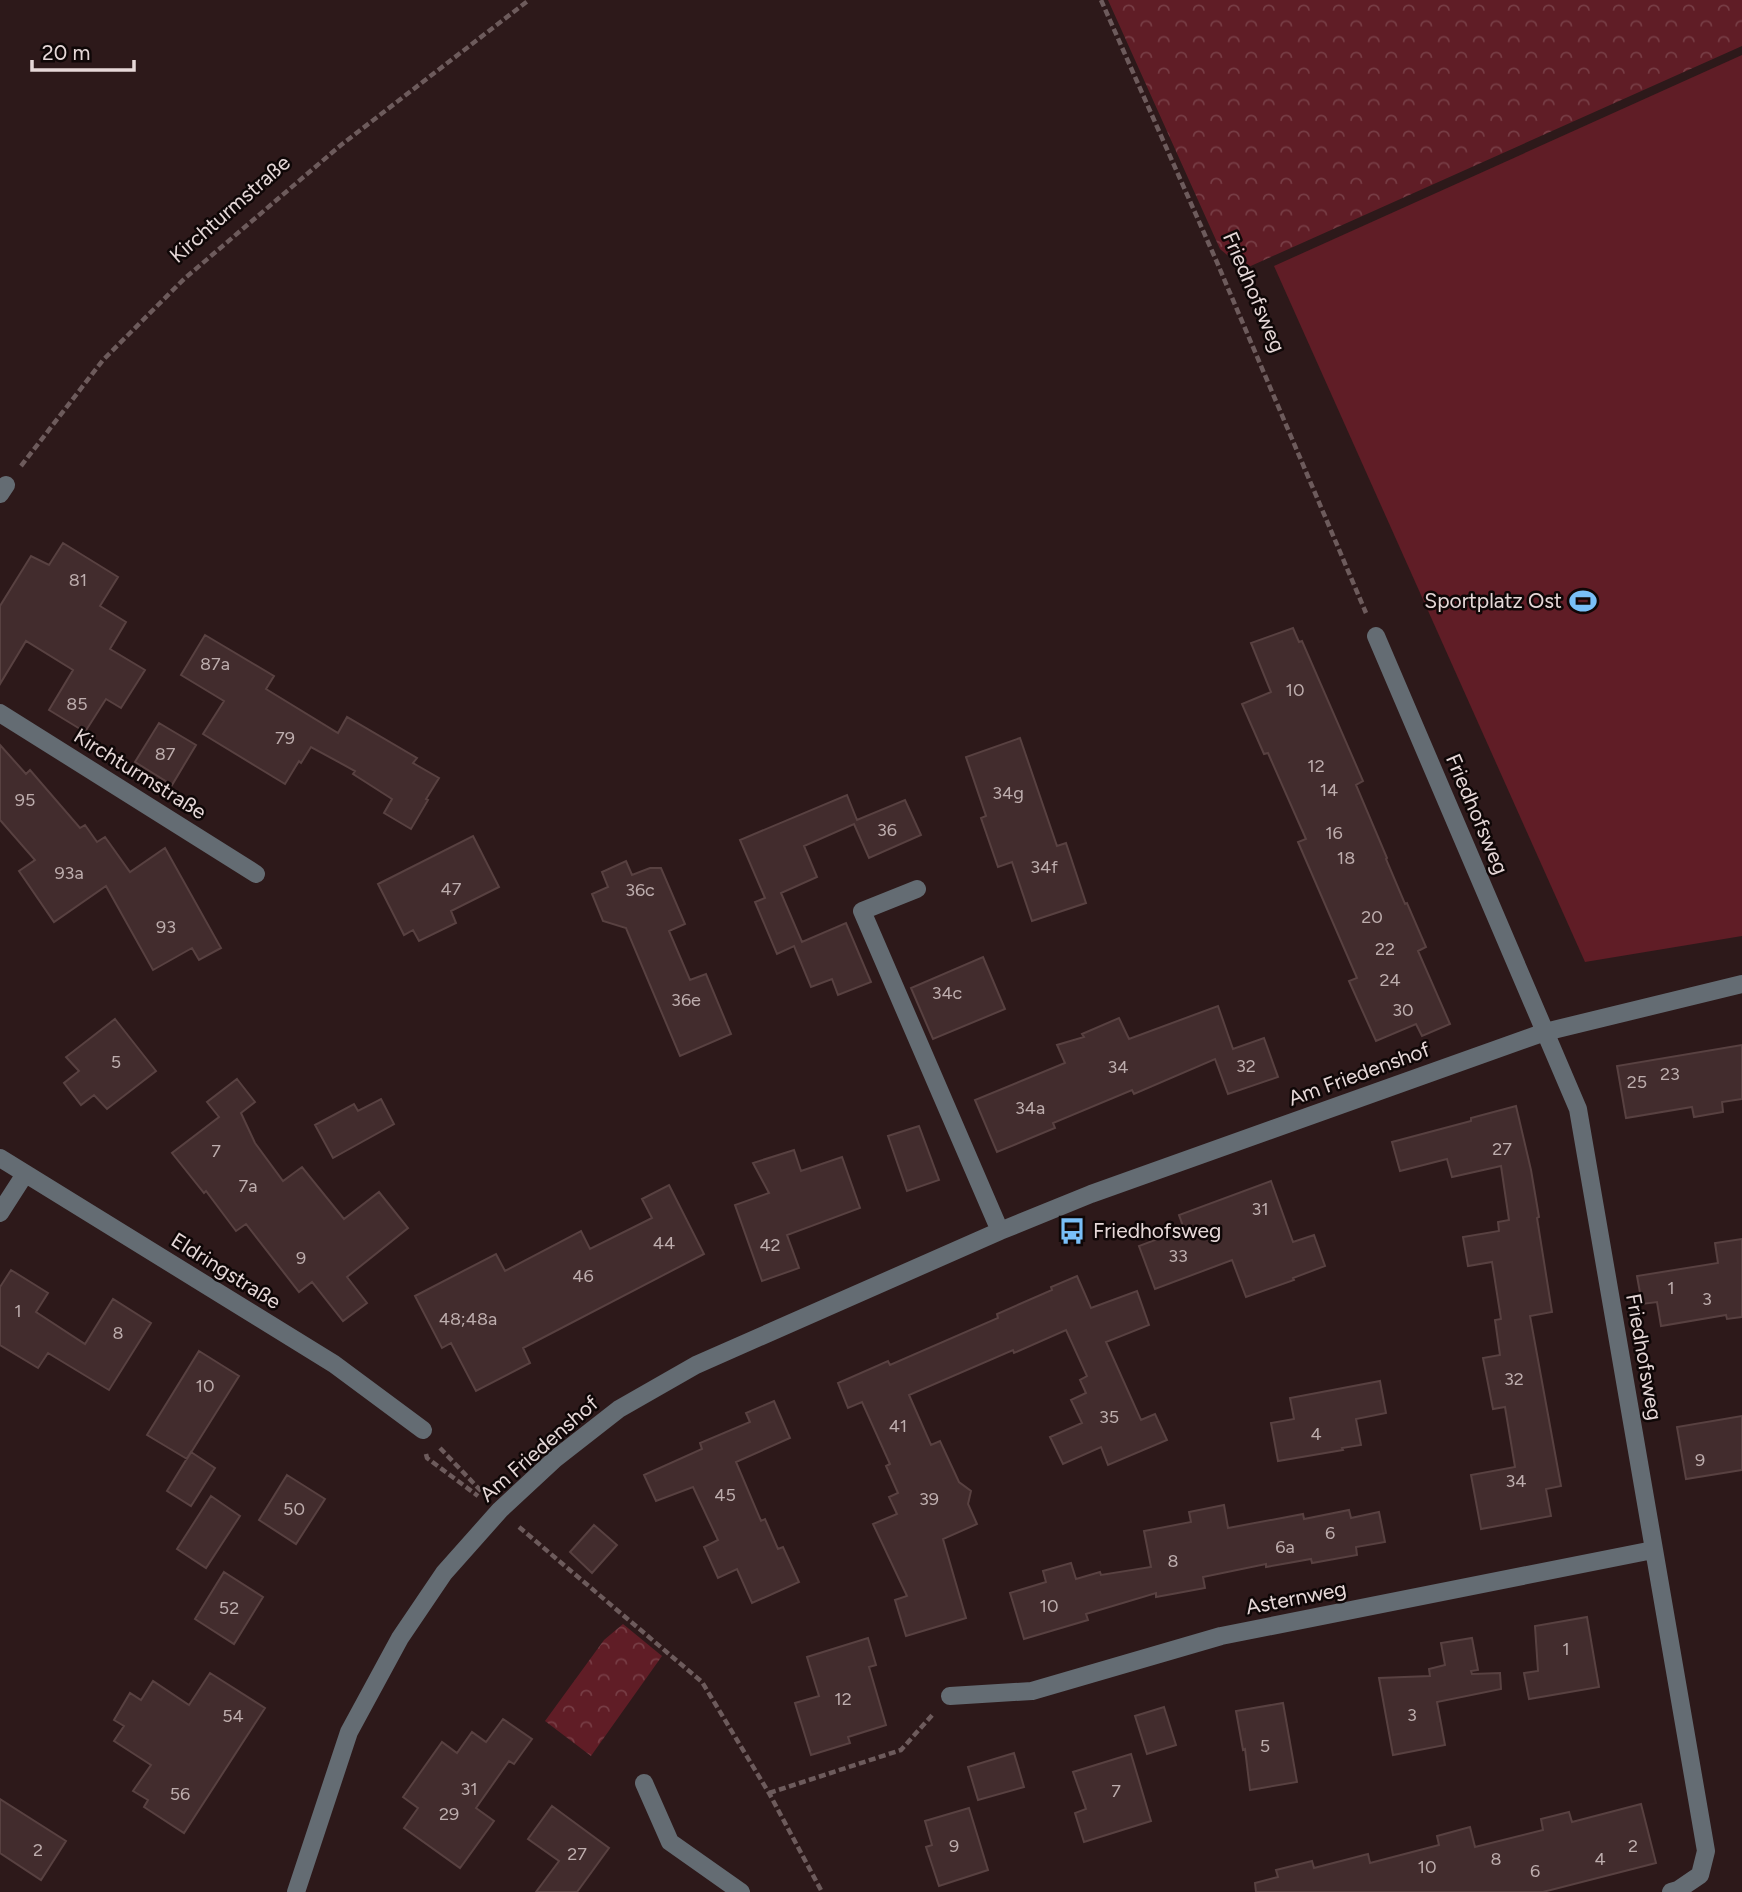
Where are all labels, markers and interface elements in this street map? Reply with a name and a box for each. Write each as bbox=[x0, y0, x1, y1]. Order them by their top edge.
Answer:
scale bar bbox=[32, 28, 133, 72]
text: 20 m bbox=[42, 40, 90, 65]
street label: Kirchturmstraße bbox=[164, 150, 295, 268]
street label: Friedhofsweg bbox=[1218, 228, 1291, 356]
house number: 81 bbox=[69, 569, 87, 591]
sports icon: Sportplatz Ost bbox=[1568, 586, 1598, 616]
place label: Sportplatz Ost bbox=[1424, 588, 1562, 613]
house number: 87a bbox=[200, 653, 230, 675]
house number: 10 bbox=[1286, 679, 1304, 701]
house number: 85 bbox=[66, 693, 88, 715]
street label: Kirchturmstraße bbox=[69, 723, 211, 824]
house number: 79 bbox=[275, 727, 295, 749]
house number: 87 bbox=[155, 743, 176, 765]
street label: Friedhofsweg bbox=[1441, 750, 1514, 878]
house number: 12 bbox=[1307, 755, 1325, 777]
house number: 14 bbox=[1320, 779, 1338, 801]
house number: 34g bbox=[992, 782, 1024, 804]
house number: 95 bbox=[15, 789, 35, 811]
house number: 36 bbox=[877, 819, 897, 841]
house number: 16 bbox=[1325, 822, 1343, 844]
house number: 18 bbox=[1337, 847, 1355, 869]
house number: 34f bbox=[1030, 856, 1058, 878]
house number: 93a bbox=[54, 862, 84, 884]
house number: 47 bbox=[441, 878, 462, 900]
house number: 36c bbox=[625, 879, 655, 901]
house number: 20 bbox=[1361, 906, 1383, 928]
house number: 93 bbox=[156, 916, 176, 938]
house number: 22 bbox=[1375, 938, 1395, 960]
house number: 24 bbox=[1379, 969, 1401, 991]
house number: 34c bbox=[932, 982, 963, 1004]
house number: 36e bbox=[671, 989, 701, 1011]
house number: 30 bbox=[1392, 999, 1414, 1021]
street label: Am Friedenshof bbox=[1285, 1036, 1433, 1111]
house number: 5 bbox=[111, 1051, 121, 1073]
house number: 32 bbox=[1236, 1055, 1256, 1077]
house number: 34 bbox=[1108, 1056, 1128, 1078]
house number: 23 bbox=[1660, 1063, 1680, 1085]
house number: 25 bbox=[1627, 1071, 1647, 1093]
house number: 34a bbox=[1015, 1097, 1045, 1119]
house number: 27 bbox=[1492, 1138, 1512, 1160]
house number: 7 bbox=[211, 1140, 221, 1162]
house number: 7a bbox=[239, 1175, 257, 1197]
house number: 31 bbox=[1251, 1198, 1269, 1220]
bus stop icon: Friedhofsweg bbox=[1057, 1216, 1087, 1246]
place label: Friedhofsweg bbox=[1093, 1218, 1221, 1243]
street label: Eldringstraße bbox=[167, 1227, 286, 1314]
house number: 44 bbox=[653, 1232, 675, 1254]
house number: 42 bbox=[759, 1234, 781, 1256]
house number: 33 bbox=[1168, 1245, 1188, 1267]
house number: 9 bbox=[296, 1247, 306, 1269]
house number: 46 bbox=[572, 1265, 594, 1287]
house number: 1 bbox=[1667, 1277, 1675, 1299]
house number: 3 bbox=[1702, 1288, 1712, 1310]
street label: Friedhofsweg bbox=[1621, 1292, 1668, 1422]
house number: 1 bbox=[14, 1300, 22, 1322]
house number: 48;48a bbox=[439, 1308, 497, 1330]
house number: 8 bbox=[112, 1322, 124, 1344]
house number: 32 bbox=[1504, 1368, 1524, 1390]
house number: 10 bbox=[196, 1375, 214, 1397]
street label: Am Friedenshof bbox=[474, 1390, 603, 1507]
house number: 35 bbox=[1099, 1406, 1119, 1428]
house number: 41 bbox=[889, 1415, 907, 1437]
house number: 4 bbox=[1310, 1423, 1322, 1445]
house number: 9 bbox=[1695, 1449, 1705, 1471]
house number: 34 bbox=[1506, 1470, 1526, 1492]
house number: 45 bbox=[714, 1484, 736, 1506]
house number: 39 bbox=[919, 1488, 939, 1510]
house number: 50 bbox=[283, 1498, 305, 1520]
house number: 6 bbox=[1325, 1522, 1335, 1544]
house number: 6a bbox=[1275, 1536, 1295, 1558]
house number: 8 bbox=[1167, 1550, 1179, 1572]
street label: Asternweg bbox=[1243, 1576, 1348, 1620]
house number: 10 bbox=[1040, 1595, 1058, 1617]
house number: 52 bbox=[219, 1597, 239, 1619]
house number: 1 bbox=[1562, 1638, 1570, 1660]
house number: 12 bbox=[834, 1688, 852, 1710]
house number: 3 bbox=[1407, 1704, 1417, 1726]
house number: 54 bbox=[222, 1705, 244, 1727]
house number: 5 bbox=[1260, 1735, 1270, 1757]
house number: 31 bbox=[460, 1778, 478, 1800]
house number: 7 bbox=[1111, 1780, 1121, 1802]
house number: 56 bbox=[170, 1783, 190, 1805]
house number: 29 bbox=[439, 1803, 459, 1825]
house number: 9 bbox=[949, 1835, 959, 1857]
house number: 2 bbox=[1628, 1835, 1638, 1857]
house number: 2 bbox=[33, 1839, 43, 1861]
house number: 27 bbox=[567, 1843, 587, 1865]
house number: 8 bbox=[1490, 1848, 1502, 1870]
house number: 4 bbox=[1594, 1848, 1606, 1870]
house number: 10 bbox=[1418, 1856, 1436, 1878]
house number: 6 bbox=[1530, 1860, 1540, 1882]

